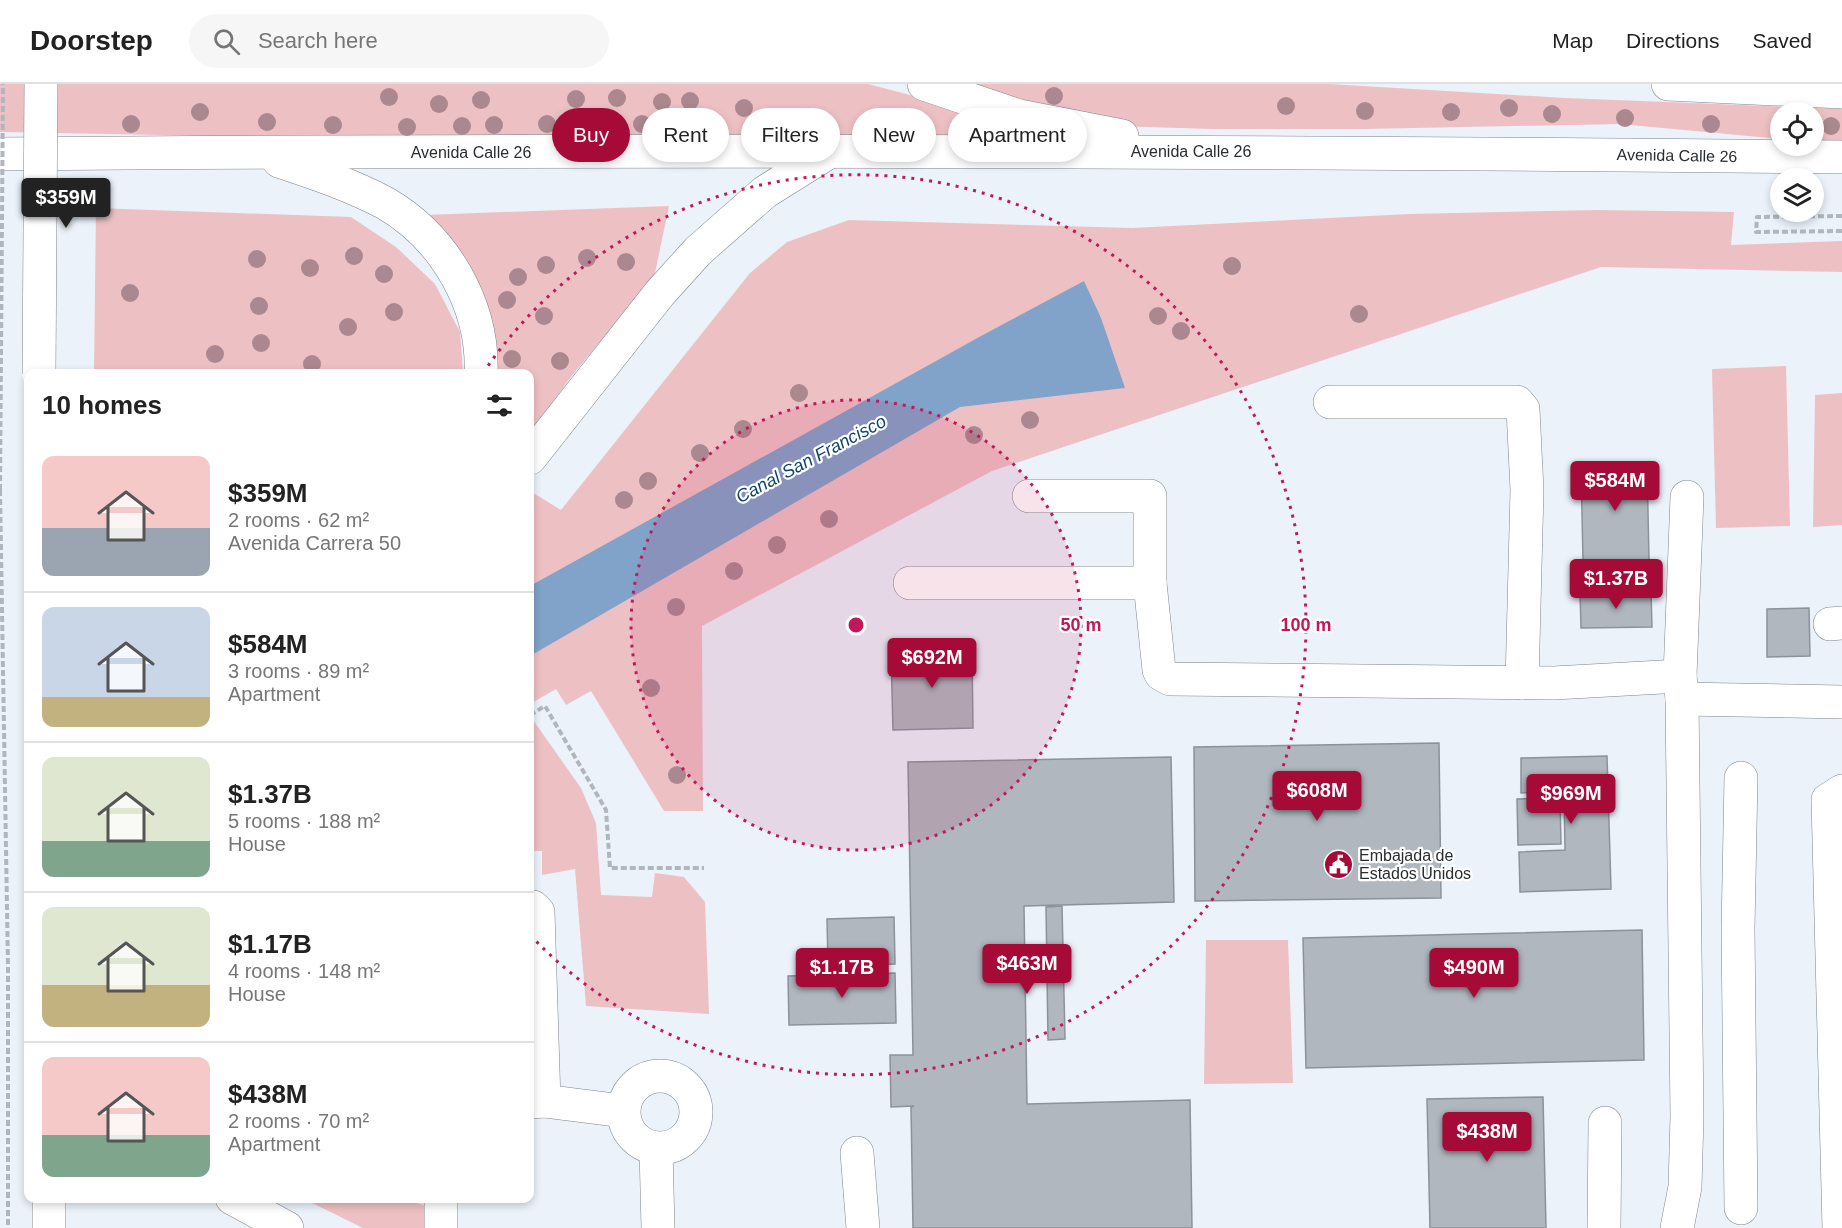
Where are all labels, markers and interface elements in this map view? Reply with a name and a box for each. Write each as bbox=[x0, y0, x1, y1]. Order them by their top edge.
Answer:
search box bbox=[189, 14, 609, 68]
text: Doorstep bbox=[30, 25, 153, 56]
icon: search bbox=[210, 25, 243, 58]
text: Search here bbox=[258, 28, 378, 53]
text: Map bbox=[1552, 29, 1593, 52]
text: Directions bbox=[1626, 29, 1719, 52]
text: Saved bbox=[1752, 29, 1812, 52]
map controls bbox=[1770, 102, 1824, 222]
button: locate bbox=[1770, 102, 1824, 156]
chip: Buy bbox=[552, 108, 630, 162]
chip: Rent bbox=[642, 108, 729, 162]
chip: Filters bbox=[741, 108, 840, 162]
chip: New bbox=[852, 108, 936, 162]
chip: Apartment bbox=[948, 108, 1087, 162]
street label: Avenida Calle 26 bbox=[1131, 143, 1251, 160]
street label: Avenida Calle 26 bbox=[411, 144, 531, 161]
street label: Avenida Calle 26 bbox=[1617, 146, 1738, 165]
button: layers bbox=[1770, 168, 1824, 222]
pin: $359M bbox=[24, 178, 108, 229]
text: $359M bbox=[35, 186, 97, 208]
icon: filters bbox=[483, 389, 516, 422]
text: 10 homes bbox=[42, 390, 162, 420]
water label: Canal San Francisco bbox=[733, 411, 889, 507]
pin: $584M bbox=[1573, 461, 1657, 512]
text: $584M bbox=[1584, 469, 1646, 491]
text: $359M bbox=[228, 478, 308, 508]
icon: home bbox=[90, 480, 162, 552]
text: 2 rooms · 62 m² bbox=[228, 509, 369, 531]
text: Avenida Carrera 50 bbox=[228, 532, 401, 554]
pin: $1.37B bbox=[1567, 559, 1665, 610]
text: $1.37B bbox=[1584, 567, 1648, 589]
centre of rings bbox=[846, 615, 866, 635]
text: 50 m bbox=[1060, 615, 1102, 635]
text: 100 m bbox=[1280, 615, 1332, 635]
text: $584M bbox=[228, 629, 308, 659]
icon: home bbox=[90, 631, 162, 703]
pin: $692M bbox=[890, 638, 974, 689]
text: $692M bbox=[901, 646, 963, 668]
text: 3 rooms · 89 m² bbox=[228, 660, 369, 682]
text: Apartment bbox=[228, 683, 320, 705]
pin: $608M bbox=[1275, 771, 1359, 822]
pin: $969M bbox=[1529, 774, 1613, 825]
text: $1.37B bbox=[228, 779, 312, 809]
text: $608M bbox=[1286, 779, 1348, 801]
icon: home bbox=[90, 781, 162, 853]
text: $969M bbox=[1540, 782, 1602, 804]
text: 5 rooms · 188 m² bbox=[228, 810, 380, 832]
text: House bbox=[228, 833, 286, 855]
place label: Embajada de Estados Unidos bbox=[1359, 847, 1471, 882]
public building icon: Embajada de Estados Unidos bbox=[1322, 848, 1354, 880]
text: $1.17B bbox=[228, 929, 312, 959]
icon: home bbox=[90, 931, 162, 1003]
pin: $463M bbox=[985, 944, 1069, 995]
pin: $1.17B bbox=[793, 948, 891, 999]
pin: $490M bbox=[1432, 948, 1516, 999]
text: $463M bbox=[996, 952, 1058, 974]
text: $1.17B bbox=[810, 956, 874, 978]
text: $490M bbox=[1443, 956, 1505, 978]
text: 4 rooms · 148 m² bbox=[228, 960, 380, 982]
text: House bbox=[228, 983, 286, 1005]
text: $438M bbox=[228, 1079, 308, 1109]
icon: home bbox=[90, 1081, 162, 1153]
text: 2 rooms · 70 m² bbox=[228, 1110, 369, 1132]
pin: $438M bbox=[1445, 1112, 1529, 1163]
text: $438M bbox=[1456, 1120, 1518, 1142]
text: Apartment bbox=[228, 1133, 320, 1155]

